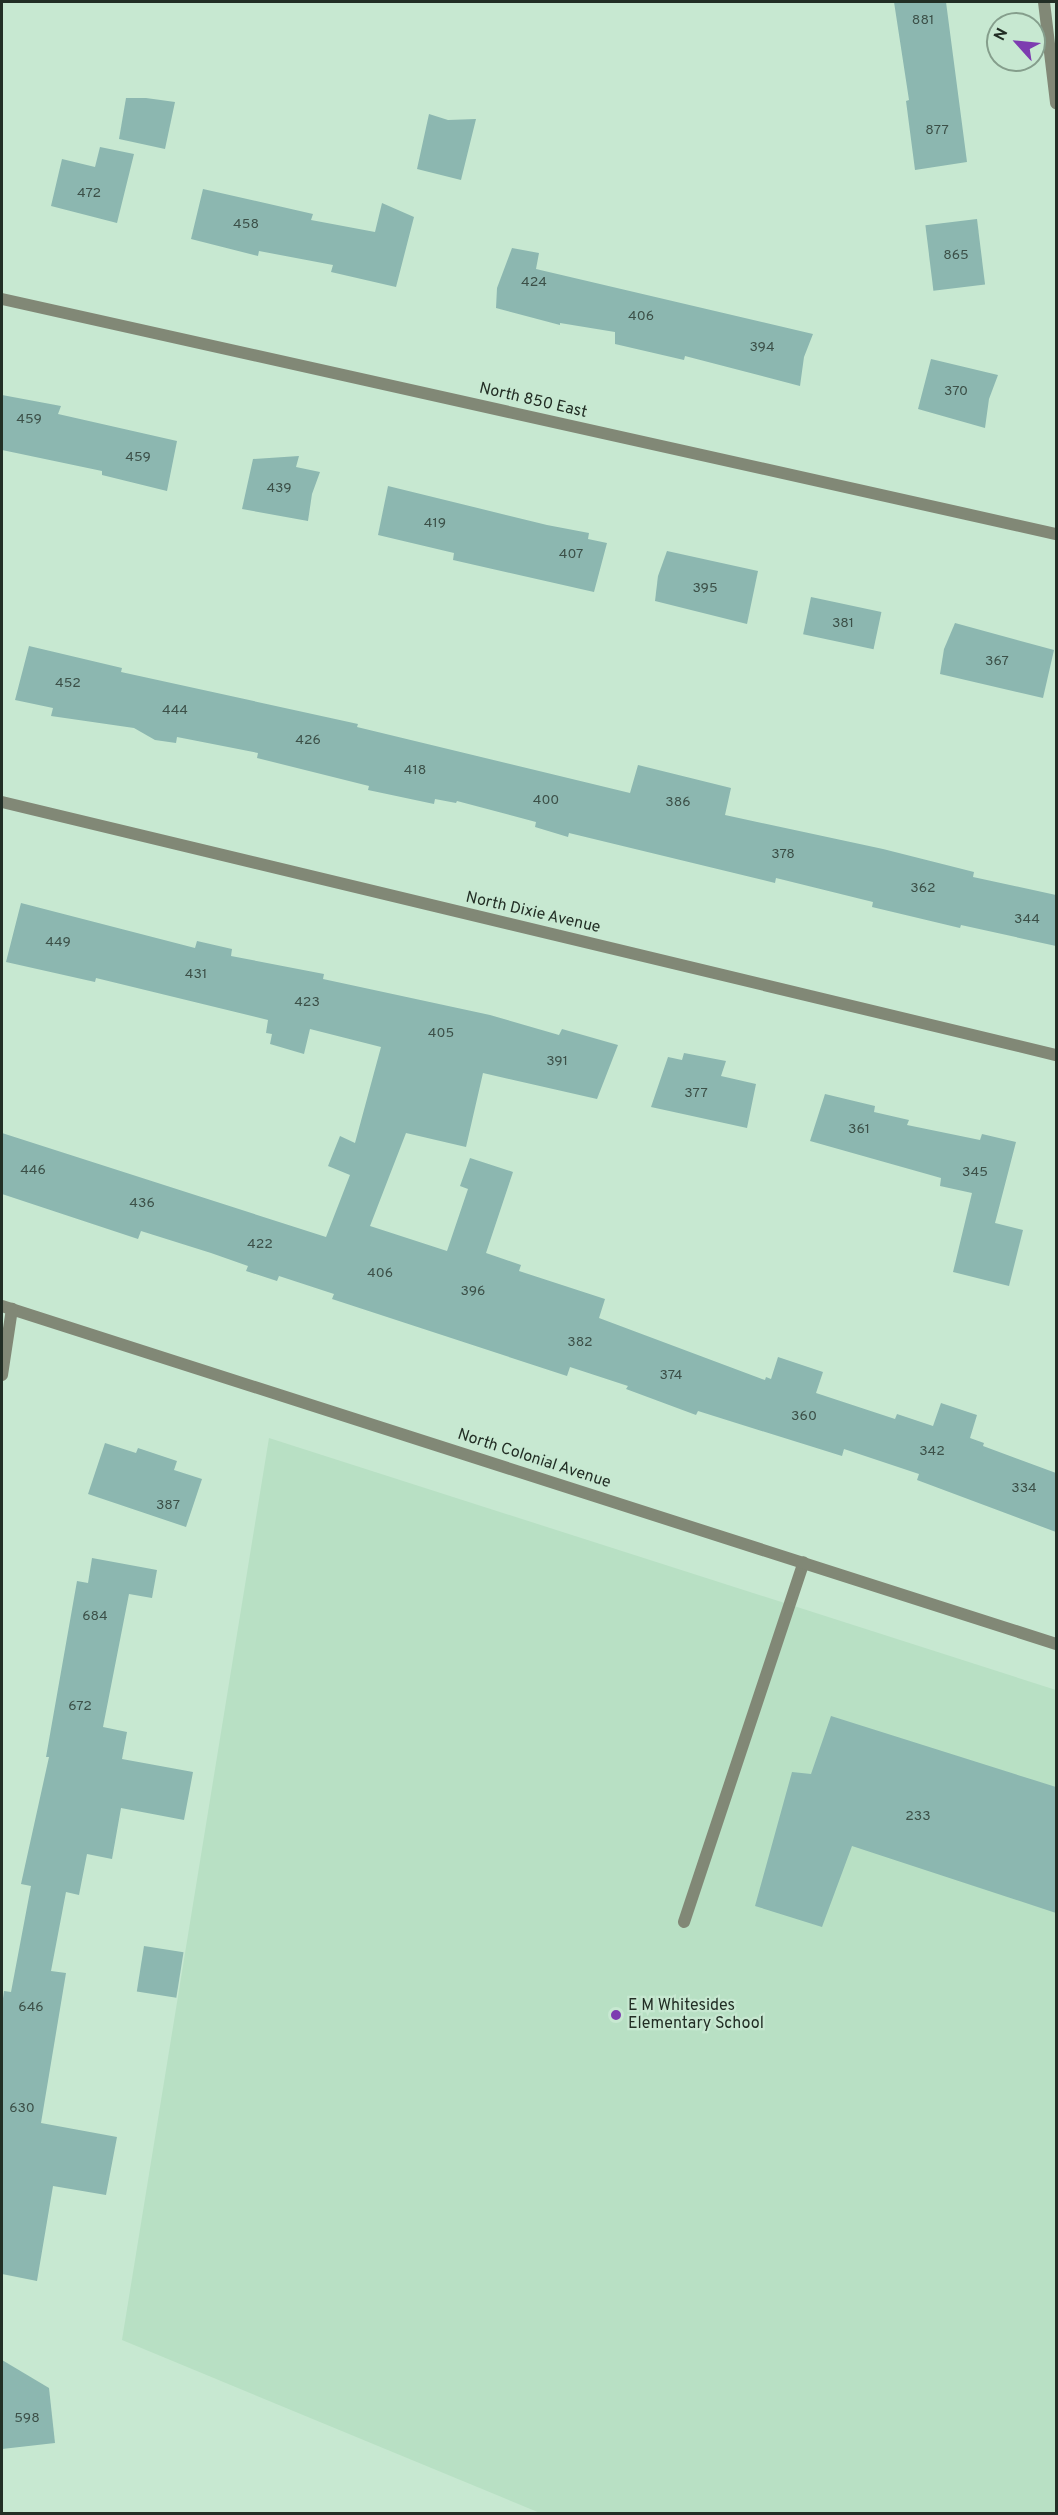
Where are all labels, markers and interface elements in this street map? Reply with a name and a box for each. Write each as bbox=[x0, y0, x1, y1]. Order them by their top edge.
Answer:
north arrow bbox=[986, 12, 1046, 72]
house number: 881 bbox=[912, 13, 934, 29]
text: N bbox=[990, 25, 1013, 44]
house number: 877 bbox=[925, 123, 949, 139]
house number: 472 bbox=[77, 186, 101, 202]
house number: 458 bbox=[233, 217, 259, 233]
house number: 865 bbox=[943, 248, 969, 264]
house number: 424 bbox=[521, 275, 547, 291]
house number: 406 bbox=[628, 309, 654, 325]
house number: 394 bbox=[749, 340, 775, 356]
street label: North 850 East bbox=[477, 379, 589, 423]
house number: 370 bbox=[944, 384, 968, 400]
house number: 459 bbox=[16, 412, 42, 428]
house number: 459 bbox=[125, 450, 151, 466]
house number: 439 bbox=[266, 481, 292, 497]
house number: 419 bbox=[424, 516, 446, 532]
house number: 407 bbox=[559, 547, 583, 563]
house number: 395 bbox=[692, 581, 718, 597]
house number: 381 bbox=[832, 616, 854, 632]
house number: 367 bbox=[985, 654, 1009, 670]
house number: 452 bbox=[55, 676, 81, 692]
house number: 444 bbox=[162, 703, 188, 719]
house number: 426 bbox=[295, 733, 321, 749]
house number: 418 bbox=[404, 763, 426, 779]
house number: 400 bbox=[533, 793, 559, 809]
house number: 386 bbox=[665, 795, 691, 811]
house number: 378 bbox=[771, 847, 795, 863]
house number: 362 bbox=[910, 881, 936, 897]
street label: North Dixie Avenue bbox=[463, 888, 603, 938]
house number: 344 bbox=[1014, 912, 1040, 928]
house number: 449 bbox=[45, 935, 71, 951]
house number: 431 bbox=[185, 967, 207, 983]
house number: 423 bbox=[294, 995, 320, 1011]
house number: 405 bbox=[428, 1026, 454, 1042]
house number: 391 bbox=[546, 1054, 568, 1070]
house number: 377 bbox=[684, 1086, 708, 1102]
house number: 361 bbox=[848, 1122, 870, 1138]
house number: 446 bbox=[20, 1163, 46, 1179]
house number: 345 bbox=[962, 1165, 988, 1181]
house number: 436 bbox=[129, 1196, 155, 1212]
house number: 422 bbox=[247, 1237, 273, 1253]
house number: 406 bbox=[367, 1266, 393, 1282]
house number: 396 bbox=[461, 1284, 485, 1300]
house number: 382 bbox=[567, 1335, 593, 1351]
house number: 374 bbox=[660, 1368, 682, 1384]
house number: 360 bbox=[791, 1409, 817, 1425]
street label: North Colonial Avenue bbox=[455, 1425, 613, 1493]
house number: 342 bbox=[919, 1444, 945, 1460]
house number: 334 bbox=[1011, 1481, 1037, 1497]
house number: 387 bbox=[156, 1498, 180, 1514]
house number: 684 bbox=[82, 1609, 108, 1625]
house number: 672 bbox=[68, 1699, 92, 1715]
house number: 233 bbox=[905, 1809, 931, 1825]
place label: E M Whitesides Elementary School bbox=[628, 1996, 764, 2034]
house number: 646 bbox=[18, 2000, 44, 2016]
marker: E M Whitesides Elementary School bbox=[609, 2008, 623, 2022]
house number: 630 bbox=[9, 2101, 35, 2117]
house number: 598 bbox=[14, 2411, 40, 2427]

